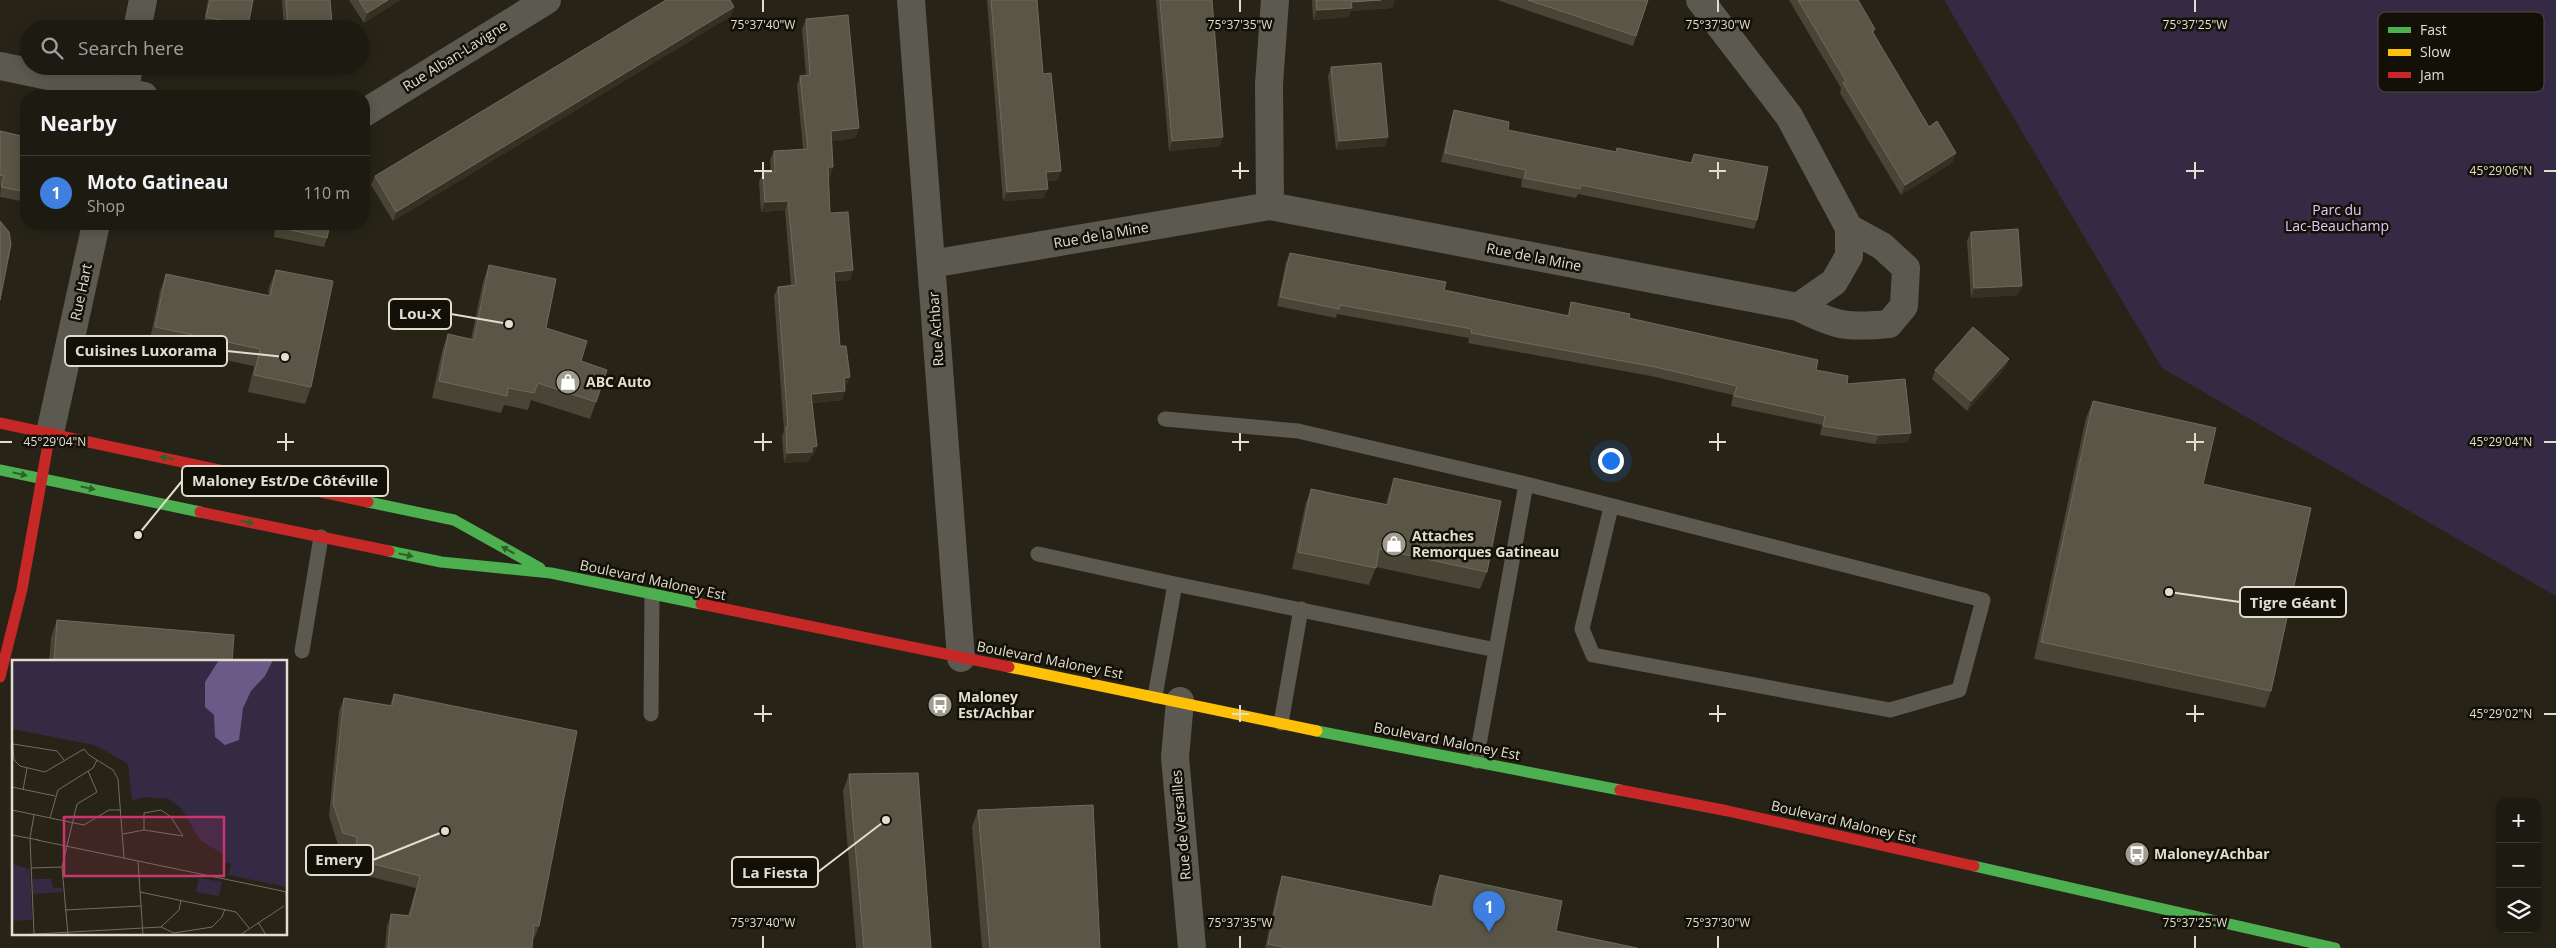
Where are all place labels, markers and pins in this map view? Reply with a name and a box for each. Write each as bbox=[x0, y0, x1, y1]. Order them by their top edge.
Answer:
callout: Lou-X bbox=[389, 299, 451, 329]
callout: Cuisines Luxorama bbox=[65, 336, 227, 366]
shop icon: ABC Auto bbox=[555, 369, 581, 395]
place label: ABC Auto bbox=[586, 372, 652, 391]
callout: Maloney Est/De Côtéville bbox=[182, 466, 388, 496]
place label: Attaches Remorques Gatineau bbox=[1412, 526, 1559, 561]
shop icon: Attaches Remorques Gatineau bbox=[1381, 531, 1407, 557]
callout: Tigre Géant bbox=[2240, 587, 2346, 617]
place label: Maloney Est/Achbar bbox=[958, 687, 1035, 722]
bus stop icon: Maloney Est/Achbar bbox=[927, 692, 953, 718]
bus stop icon: Maloney/Achbar bbox=[2124, 841, 2150, 867]
place label: Maloney/Achbar bbox=[2154, 844, 2270, 863]
callout: Emery bbox=[306, 845, 373, 875]
callout: La Fiesta bbox=[732, 857, 818, 887]
pin: 1 bbox=[1473, 891, 1505, 932]

